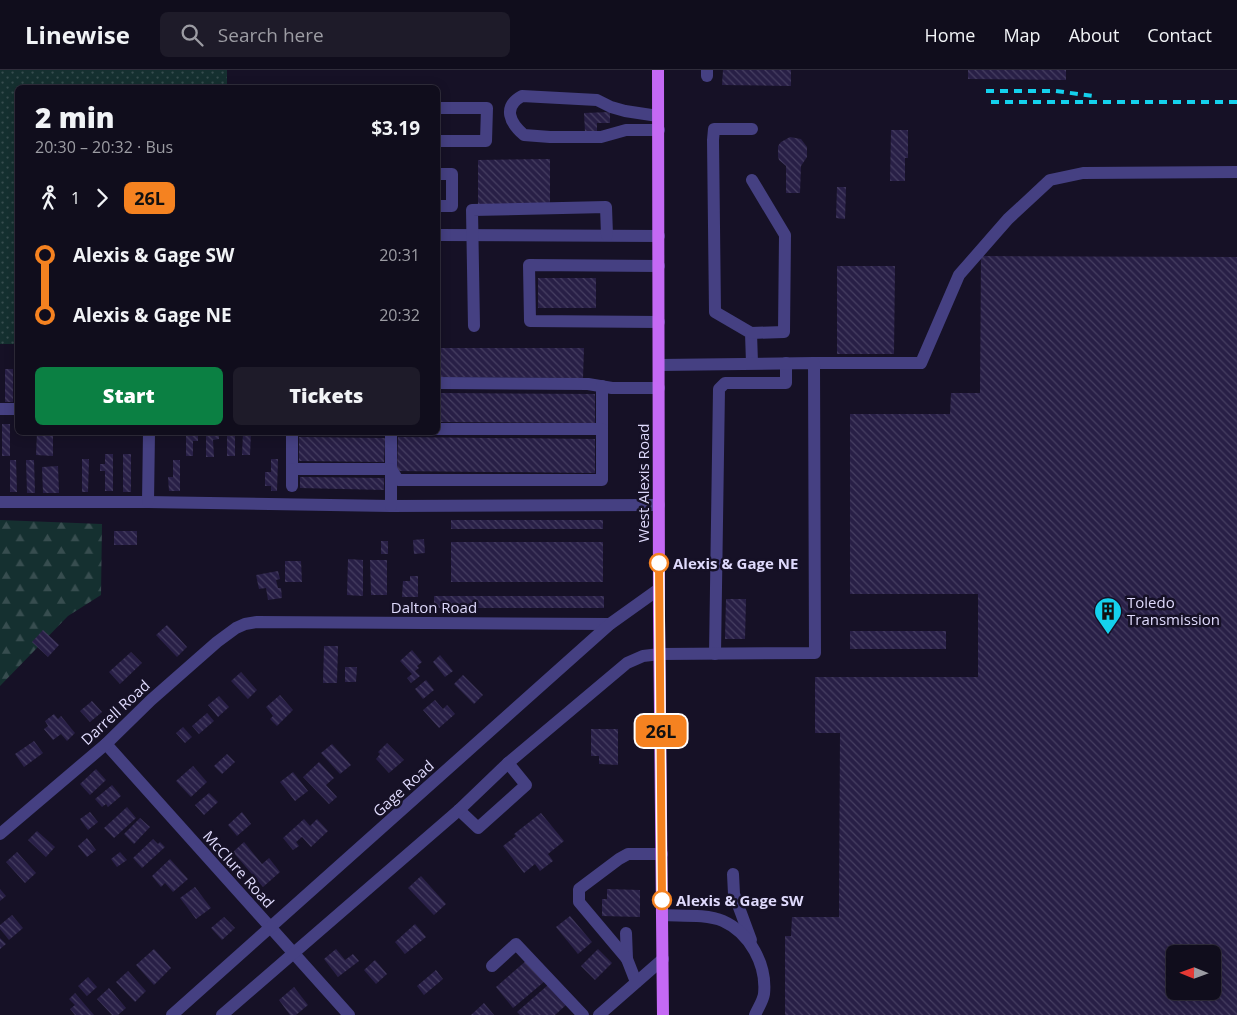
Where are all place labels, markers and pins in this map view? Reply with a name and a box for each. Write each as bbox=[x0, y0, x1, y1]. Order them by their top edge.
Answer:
marker: Alexis & Gage NE bbox=[649, 553, 669, 573]
place label: Alexis & Gage NE bbox=[673, 553, 798, 573]
place label: Toledo Transmission bbox=[1127, 592, 1220, 629]
building icon: Toledo Transmission bbox=[1093, 596, 1123, 635]
marker: Alexis & Gage SW bbox=[652, 890, 672, 910]
place label: Alexis & Gage SW bbox=[676, 890, 804, 910]

